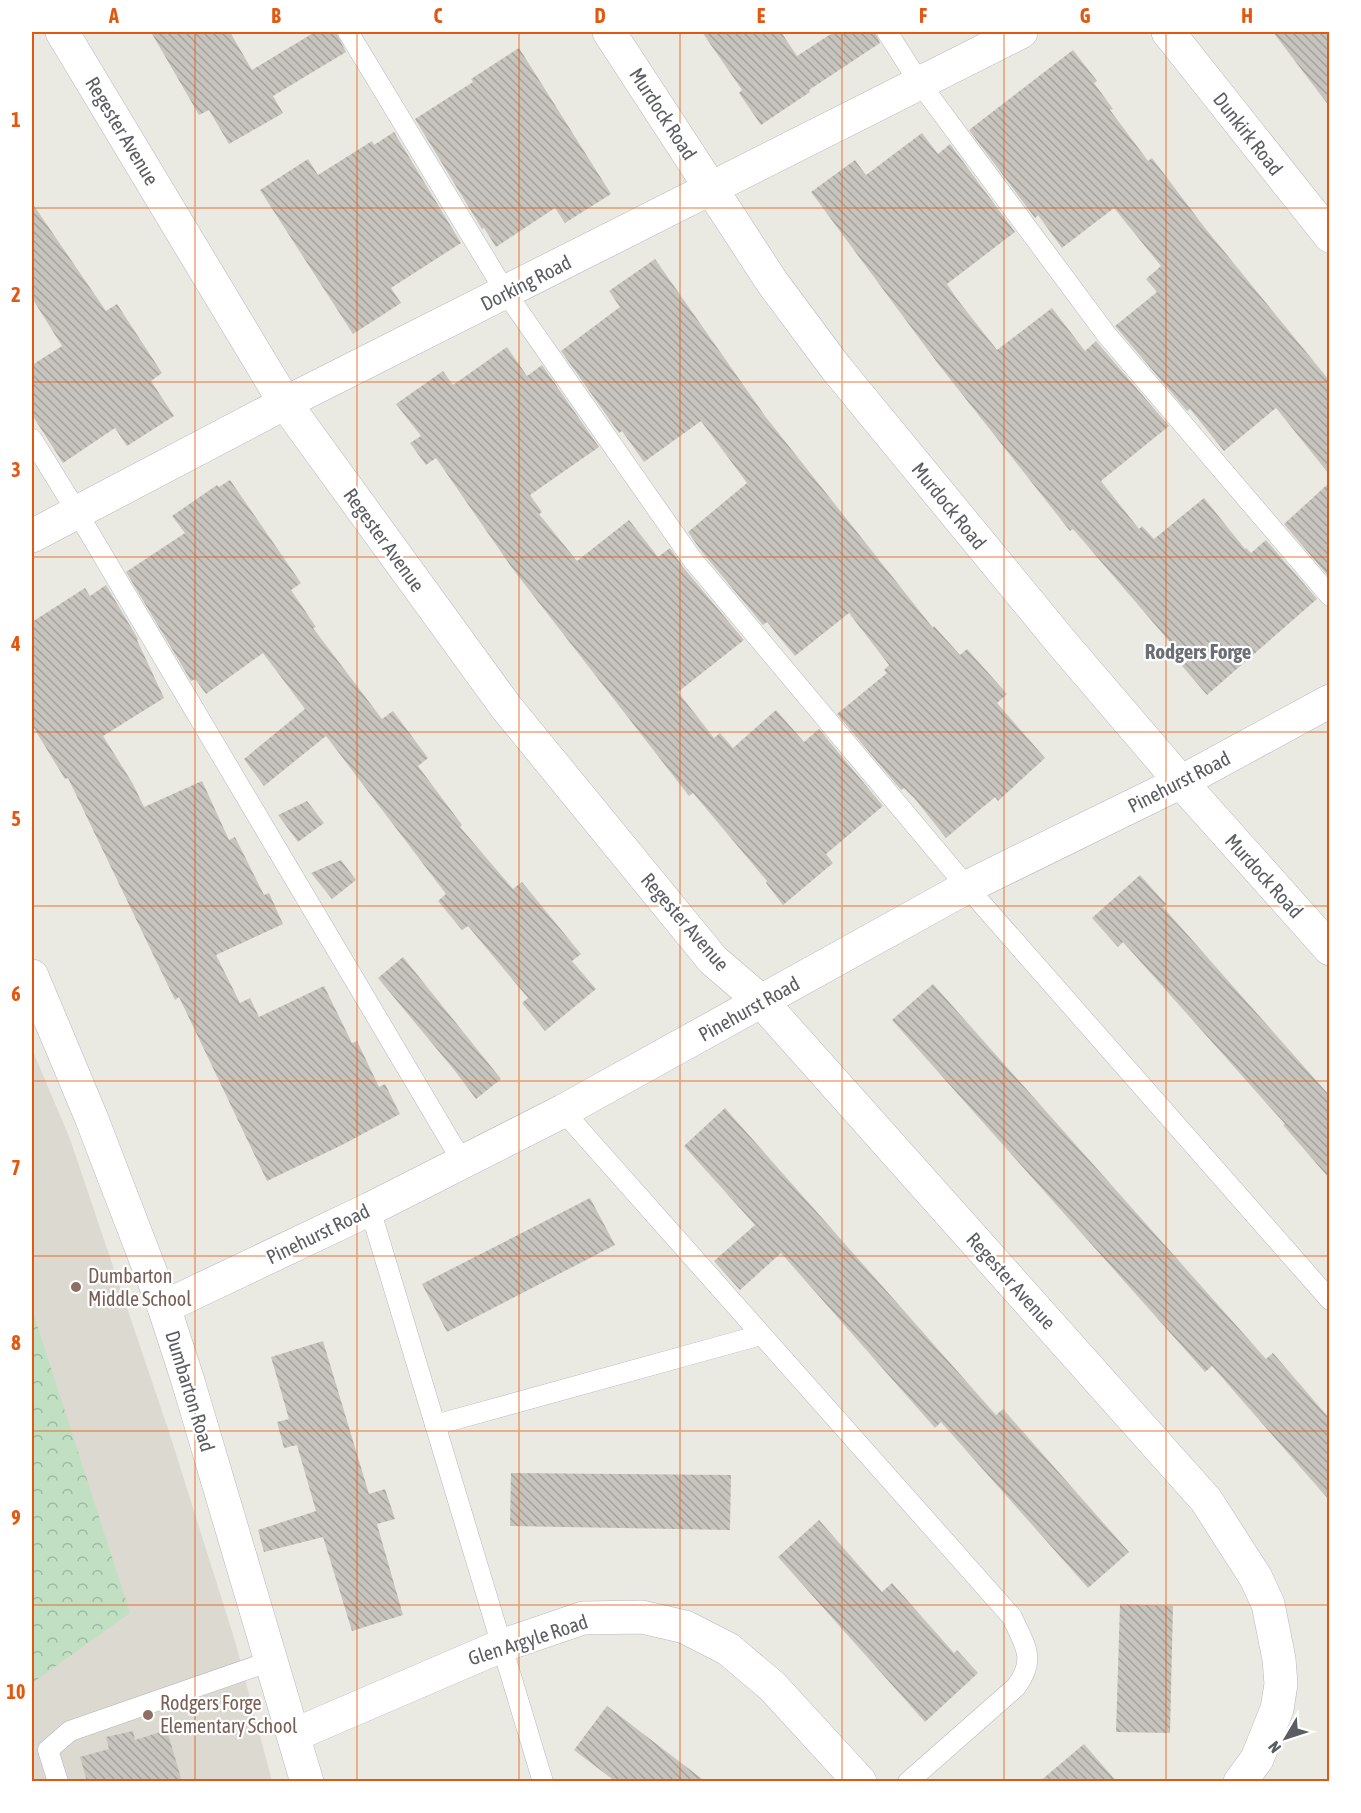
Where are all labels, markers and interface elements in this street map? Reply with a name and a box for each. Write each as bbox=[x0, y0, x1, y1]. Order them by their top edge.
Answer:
text: A bbox=[108, 4, 119, 27]
text: B bbox=[271, 4, 281, 27]
text: C bbox=[434, 4, 443, 27]
text: D bbox=[594, 4, 606, 27]
text: E bbox=[757, 4, 766, 27]
text: F bbox=[919, 4, 927, 27]
text: G bbox=[1080, 4, 1091, 27]
text: H bbox=[1241, 4, 1253, 27]
street label: Murdock Road bbox=[625, 63, 702, 164]
street label: Regester Avenue bbox=[81, 73, 164, 189]
street label: Dunkirk Road bbox=[1209, 88, 1288, 180]
text: 1 bbox=[11, 108, 21, 131]
street label: Dorking Road bbox=[477, 250, 575, 315]
text: 2 bbox=[11, 283, 21, 306]
text: 3 bbox=[11, 458, 21, 481]
street label: Murdock Road bbox=[907, 458, 991, 554]
street label: Regester Avenue bbox=[339, 484, 430, 596]
text: 4 bbox=[10, 632, 21, 655]
district label: Rodgers Forge bbox=[1145, 639, 1251, 663]
street label: Pinehurst Road bbox=[1124, 746, 1234, 817]
text: 5 bbox=[11, 807, 21, 830]
street label: Murdock Road bbox=[1221, 829, 1308, 922]
street label: Regester Avenue bbox=[637, 868, 734, 975]
street label: Pinehurst Road bbox=[694, 971, 803, 1046]
text: 6 bbox=[11, 982, 21, 1005]
text: 7 bbox=[11, 1156, 21, 1179]
street label: Pinehurst Road bbox=[263, 1199, 373, 1268]
street label: Regester Avenue bbox=[962, 1228, 1061, 1334]
place label: Dumbarton Middle School bbox=[88, 1264, 192, 1310]
marker: Dumbarton Middle School bbox=[69, 1280, 83, 1294]
street label: Dumbarton Road bbox=[161, 1328, 220, 1454]
text: 8 bbox=[11, 1331, 21, 1354]
text: 9 bbox=[11, 1506, 21, 1529]
street label: Glen Argyle Road bbox=[465, 1609, 590, 1670]
text: 10 bbox=[7, 1680, 25, 1703]
place label: Rodgers Forge Elementary School bbox=[160, 1691, 298, 1737]
marker: Rodgers Forge Elementary School bbox=[141, 1708, 155, 1722]
north arrow bbox=[1256, 1708, 1316, 1768]
text: N bbox=[1264, 1738, 1284, 1757]

